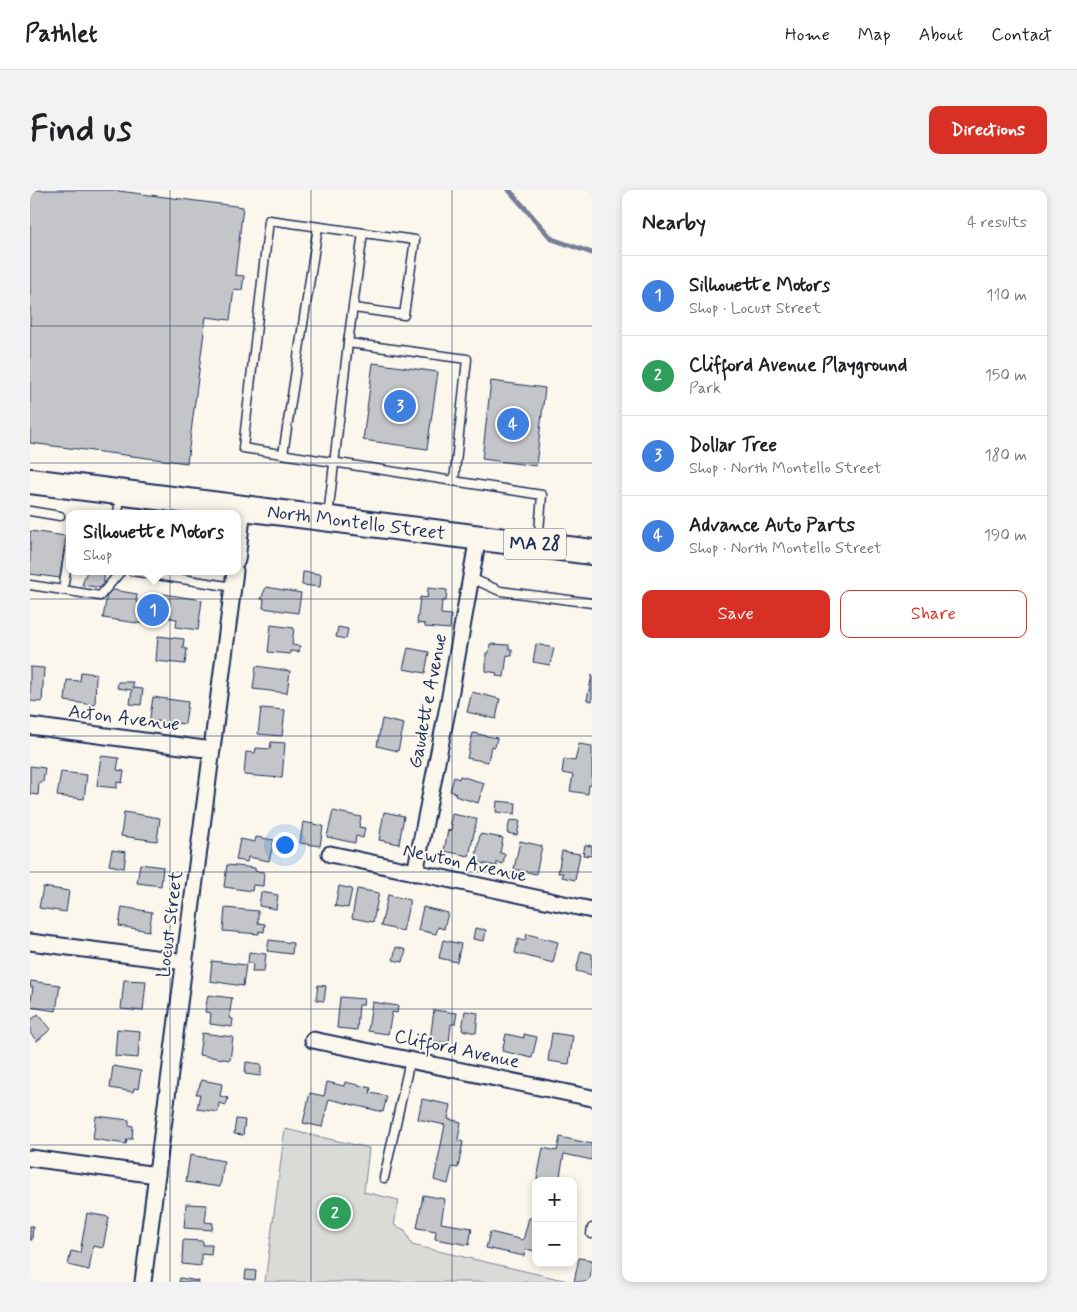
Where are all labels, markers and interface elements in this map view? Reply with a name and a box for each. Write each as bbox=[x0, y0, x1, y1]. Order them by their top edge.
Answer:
text: Pathlet bbox=[25, 19, 97, 50]
text: Home bbox=[785, 23, 830, 47]
text: Map bbox=[858, 23, 891, 47]
text: About bbox=[919, 23, 963, 47]
text: Contact bbox=[991, 23, 1052, 47]
button: Directions bbox=[929, 106, 1047, 154]
text: Find us bbox=[30, 107, 132, 153]
text: Nearby bbox=[642, 209, 706, 237]
text: 4 results bbox=[967, 212, 1027, 233]
text: Silhouette Motors bbox=[689, 273, 830, 298]
text: 1 bbox=[654, 285, 662, 306]
text: 110 m bbox=[986, 285, 1027, 306]
text: Shop · Locust Street bbox=[689, 298, 821, 319]
text: Clifford Avenue Playground bbox=[689, 353, 907, 378]
text: 2 bbox=[654, 365, 662, 386]
text: 150 m bbox=[985, 365, 1027, 386]
text: Park bbox=[689, 378, 721, 399]
pin: 3 bbox=[384, 387, 416, 425]
pin: 4 bbox=[497, 405, 529, 443]
text: Dollar Tree bbox=[689, 433, 777, 458]
text: 3 bbox=[654, 445, 662, 466]
text: 180 m bbox=[984, 445, 1027, 466]
text: Shop · North Montello Street bbox=[689, 458, 882, 479]
street label: North Montello Street bbox=[266, 499, 447, 546]
popup bbox=[66, 510, 241, 575]
text: Advance Auto Parts bbox=[689, 513, 855, 538]
text: Silhouette Motors bbox=[83, 520, 224, 545]
text: 4 bbox=[653, 525, 663, 546]
text: 190 m bbox=[984, 525, 1027, 546]
road number: MA 28 bbox=[504, 528, 566, 559]
text: Shop · North Montello Street bbox=[689, 538, 882, 559]
text: Shop bbox=[83, 545, 112, 566]
button: Save bbox=[642, 590, 830, 638]
button: Share bbox=[840, 590, 1027, 638]
pin: 1 bbox=[137, 591, 169, 629]
street label: Gaudette Avenue bbox=[403, 631, 453, 771]
street label: Acton Avenue bbox=[67, 699, 181, 737]
your location bbox=[272, 832, 298, 858]
street label: Newton Avenue bbox=[401, 838, 529, 888]
street label: Locust Street bbox=[151, 869, 189, 979]
street label: Clifford Avenue bbox=[391, 1024, 522, 1077]
map controls bbox=[532, 1177, 577, 1267]
button: + bbox=[532, 1177, 577, 1222]
pin: 2 bbox=[319, 1194, 351, 1232]
button: − bbox=[532, 1222, 577, 1267]

